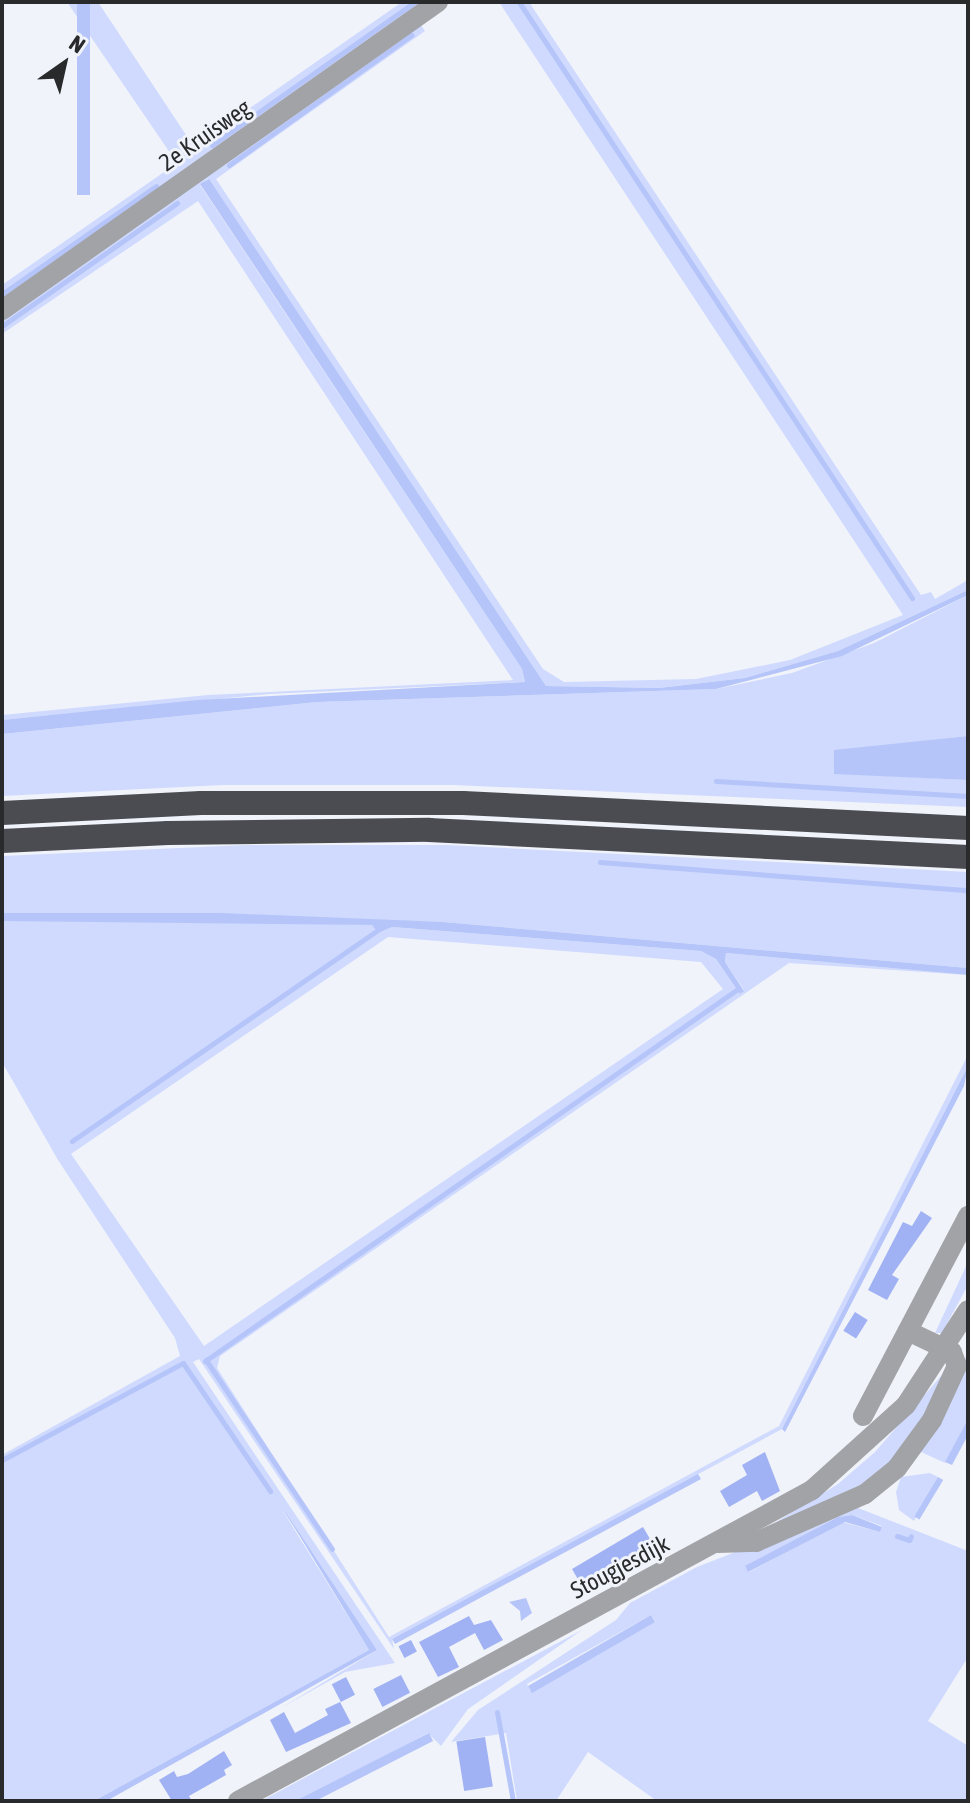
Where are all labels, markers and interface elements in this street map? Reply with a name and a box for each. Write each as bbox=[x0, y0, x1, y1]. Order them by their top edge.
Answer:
north arrow bbox=[24, 24, 104, 104]
text: N bbox=[65, 30, 90, 59]
street label: 2e Kruisweg bbox=[154, 93, 256, 177]
street label: Stougjesdijk bbox=[566, 1529, 674, 1605]

